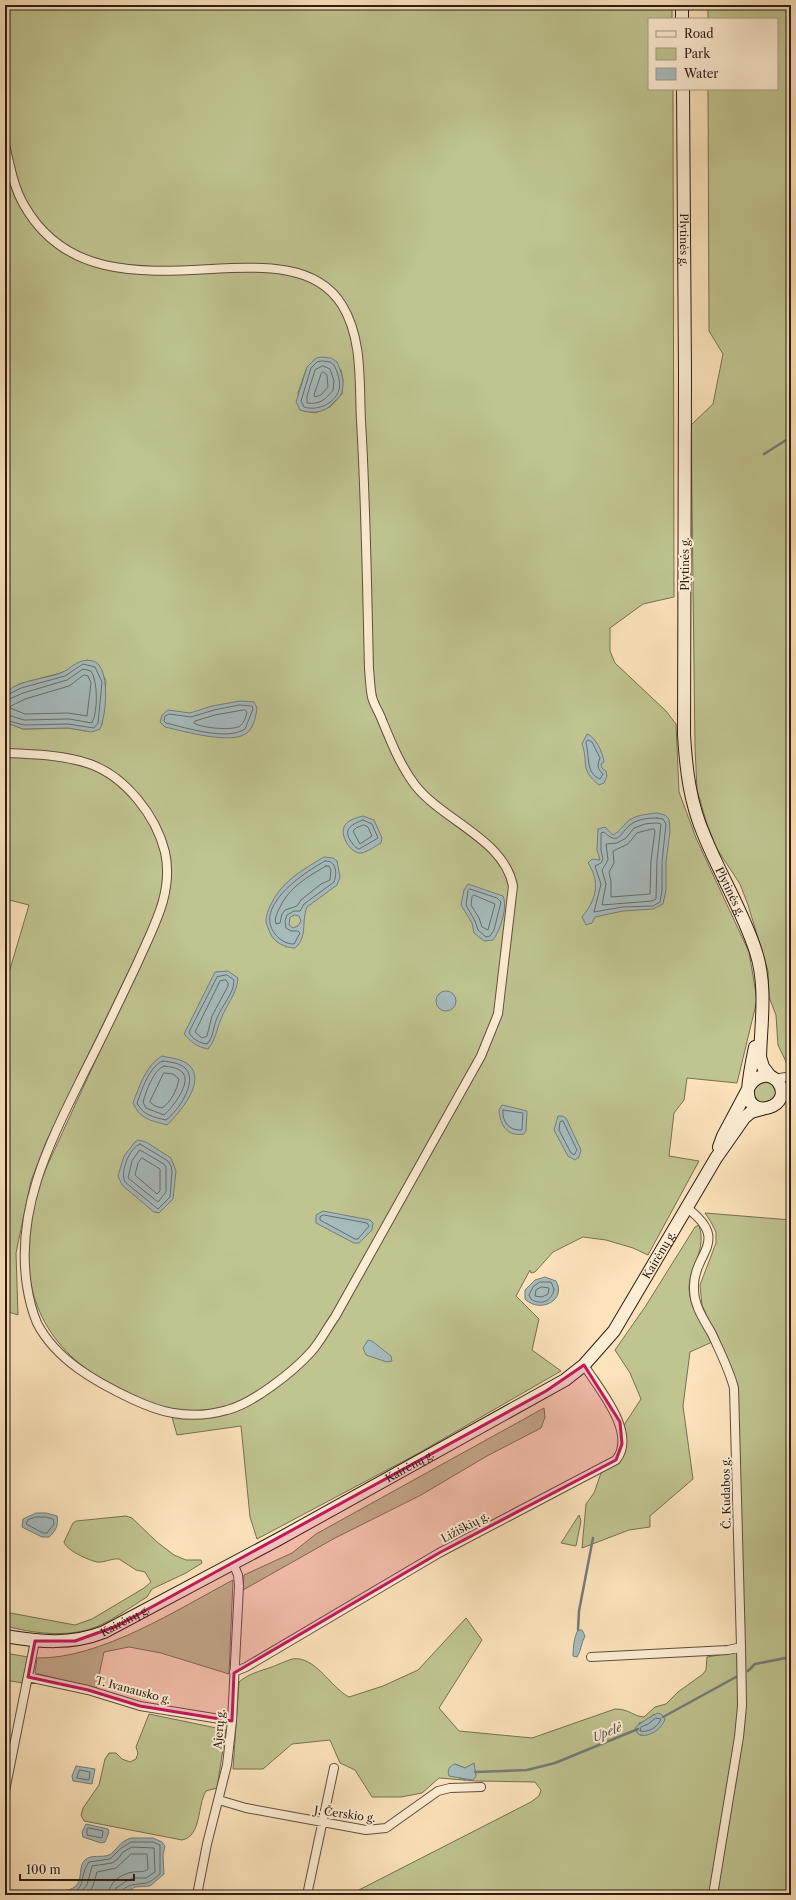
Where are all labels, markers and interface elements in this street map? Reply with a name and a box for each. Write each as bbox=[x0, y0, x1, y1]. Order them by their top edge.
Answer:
legend bbox=[648, 18, 778, 90]
text: Road bbox=[684, 26, 714, 41]
text: Park bbox=[684, 46, 711, 61]
text: Water bbox=[683, 66, 718, 81]
street label: Plytinės g. bbox=[677, 213, 691, 267]
street label: Plytinės g. bbox=[678, 537, 692, 591]
street label: Plytinės g. bbox=[712, 865, 748, 919]
street label: Kairėnų g. bbox=[639, 1228, 679, 1281]
street label: Kairėnų g. bbox=[383, 1447, 436, 1485]
street label: Č. Kudabos g. bbox=[717, 1457, 734, 1529]
street label: Ližiškių g. bbox=[439, 1508, 491, 1545]
street label: Kairėnų g. bbox=[98, 1602, 152, 1640]
street label: T. Ivanausko g. bbox=[94, 1673, 172, 1707]
street label: Ajerų g. bbox=[210, 1708, 228, 1751]
water label: Upelė bbox=[590, 1719, 625, 1745]
street label: J. Čerskio g. bbox=[311, 1801, 377, 1825]
scale bar bbox=[20, 1856, 134, 1882]
text: 100 m bbox=[26, 1862, 61, 1877]

